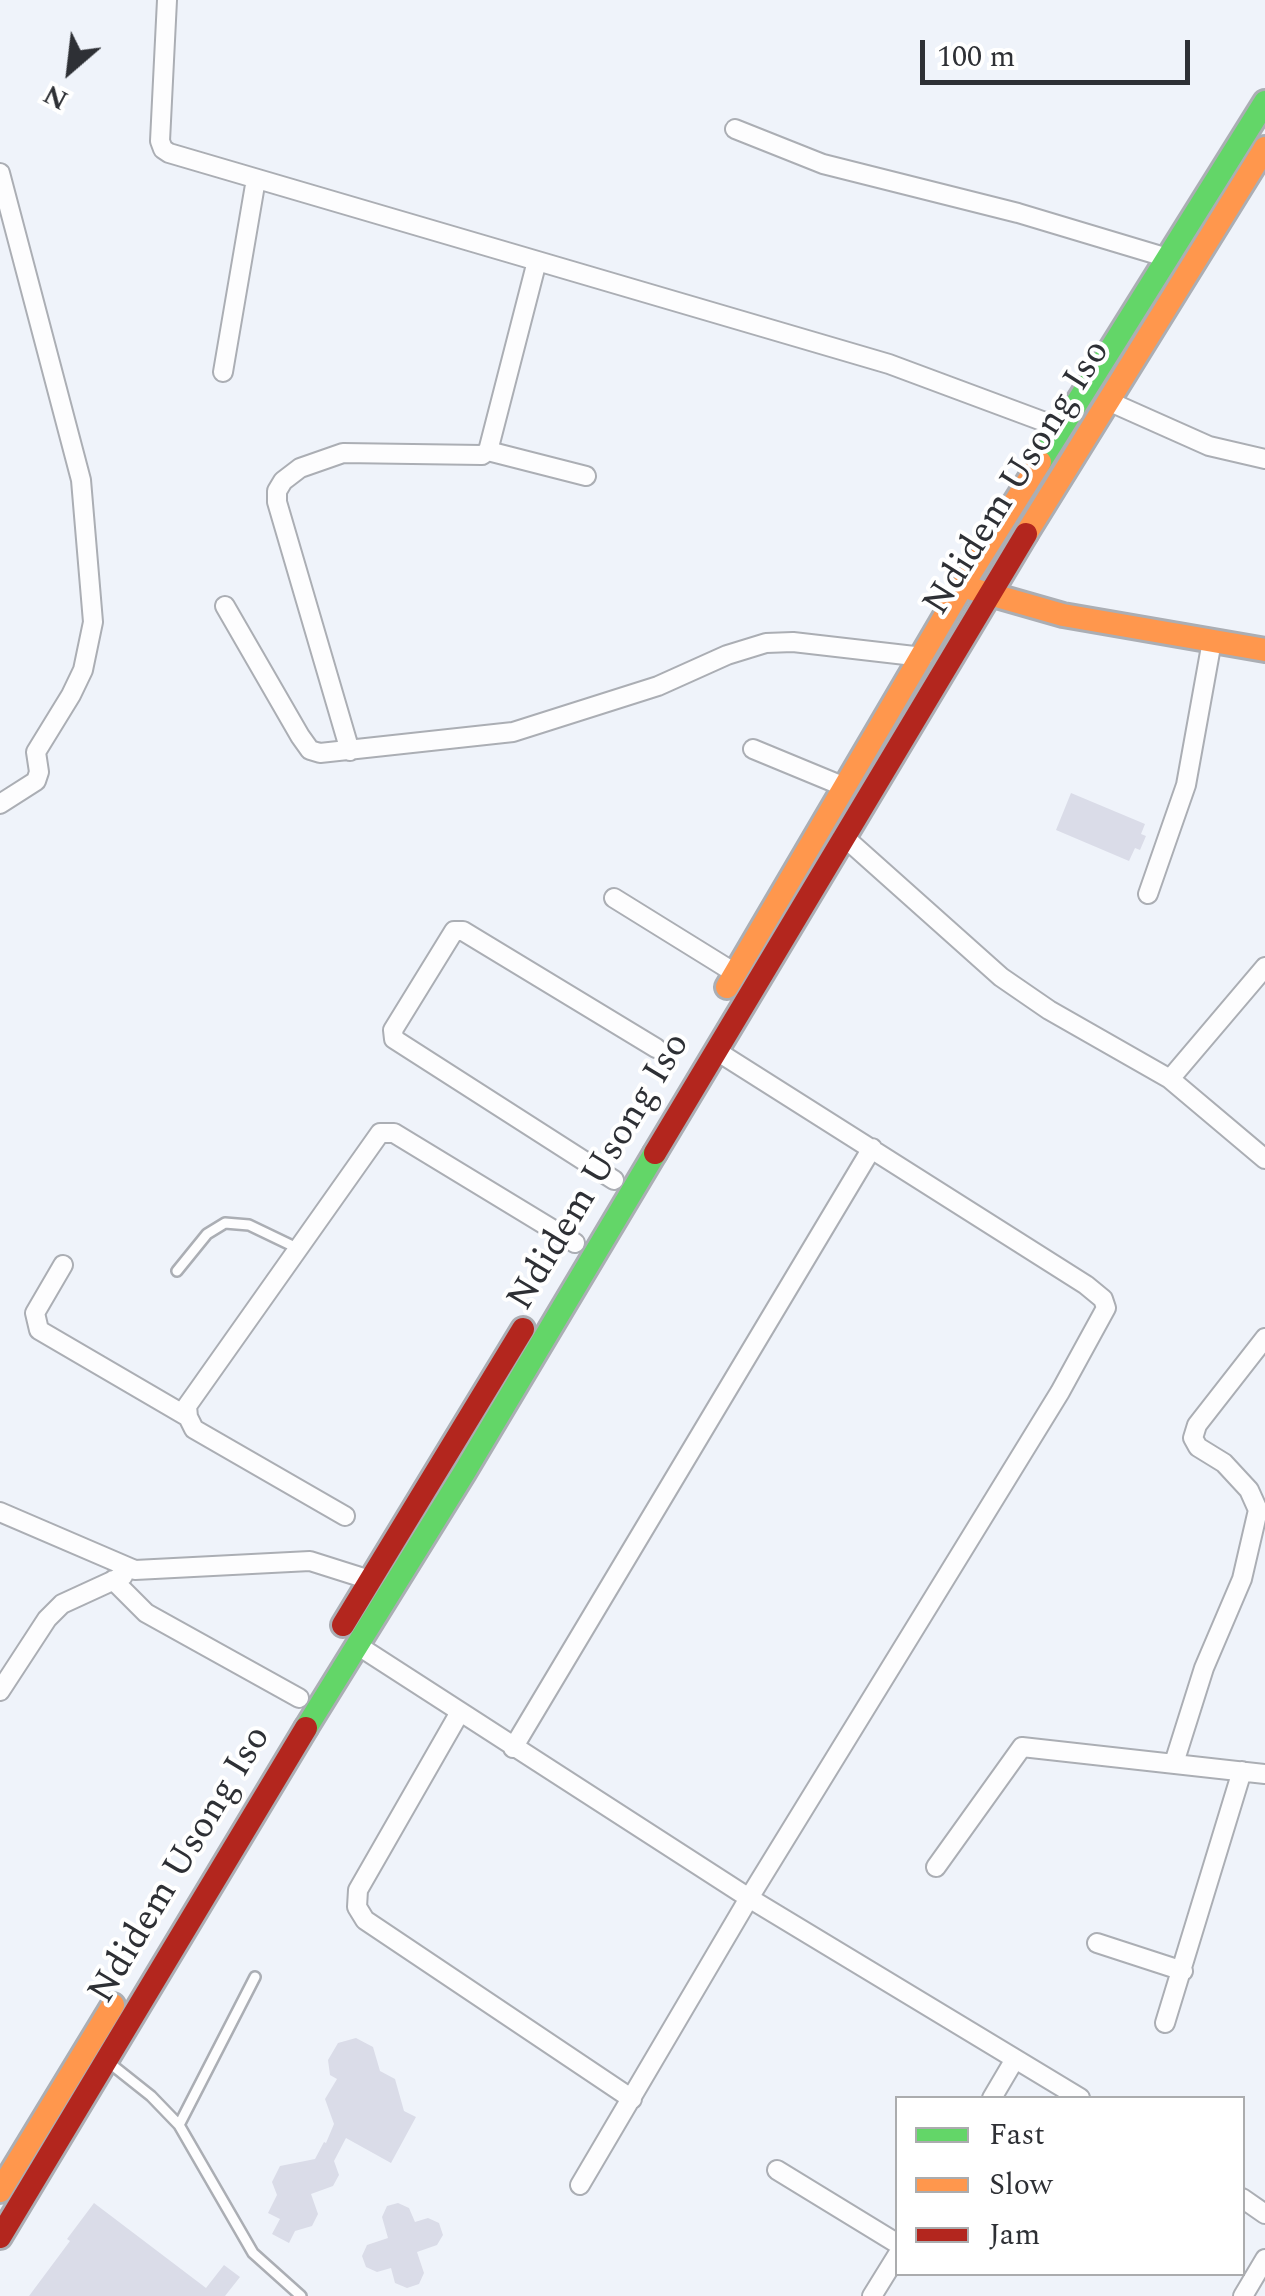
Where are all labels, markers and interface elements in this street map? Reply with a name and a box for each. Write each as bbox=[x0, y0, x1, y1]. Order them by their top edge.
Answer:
north arrow bbox=[20, 20, 120, 120]
scale bar bbox=[925, 20, 1195, 82]
text: 100 m bbox=[937, 34, 1015, 80]
text: N bbox=[36, 73, 76, 121]
street label: Ndidem Usong Iso bbox=[916, 333, 1122, 625]
street label: Ndidem Usong Iso bbox=[500, 1026, 702, 1320]
street label: Ndidem Usong Iso bbox=[81, 1719, 283, 2013]
legend bbox=[895, 2096, 1245, 2276]
text: Fast bbox=[989, 2112, 1045, 2158]
text: Slow bbox=[989, 2162, 1053, 2208]
text: Jam bbox=[989, 2212, 1040, 2258]

